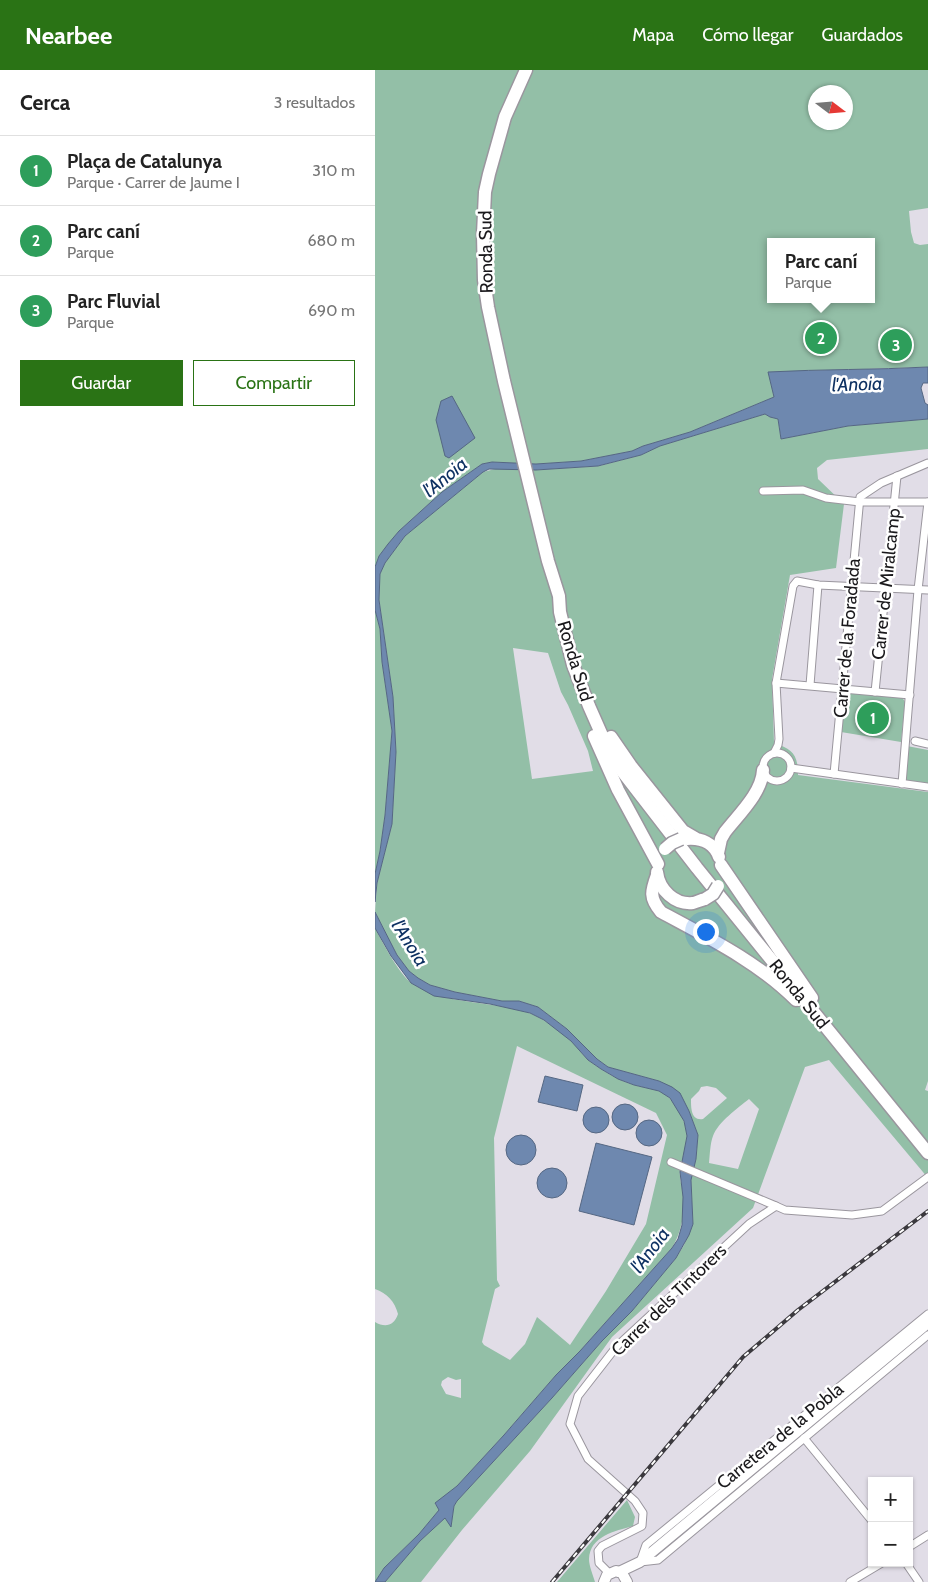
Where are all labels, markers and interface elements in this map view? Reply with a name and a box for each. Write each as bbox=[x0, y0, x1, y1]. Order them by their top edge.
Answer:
text: Nearbee bbox=[25, 21, 112, 50]
text: Mapa bbox=[632, 24, 674, 46]
text: Cómo llegar bbox=[702, 24, 794, 46]
text: Guardados bbox=[822, 24, 903, 46]
north arrow bbox=[808, 85, 853, 130]
text: Cerca bbox=[20, 90, 70, 115]
text: 3 resultados bbox=[274, 93, 355, 112]
text: Plaça de Catalunya bbox=[67, 150, 222, 173]
text: 1 bbox=[33, 161, 39, 180]
text: 310 m bbox=[312, 161, 355, 180]
text: Parque · Carrer de Jaume I bbox=[67, 173, 240, 192]
street label: Ronda Sud bbox=[474, 210, 498, 294]
text: Parc caní bbox=[67, 220, 140, 243]
text: 2 bbox=[32, 231, 40, 250]
text: 680 m bbox=[307, 231, 355, 250]
popup bbox=[767, 238, 875, 303]
text: Parque bbox=[67, 243, 114, 262]
text: Parc caní bbox=[785, 250, 857, 273]
text: Parque bbox=[785, 273, 832, 292]
text: Parc Fluvial bbox=[67, 290, 160, 313]
text: 3 bbox=[32, 301, 40, 320]
text: 690 m bbox=[308, 301, 355, 320]
text: Parque bbox=[67, 313, 114, 332]
pin: 2 bbox=[805, 319, 837, 357]
pin: 3 bbox=[880, 326, 912, 364]
button: Guardar bbox=[20, 360, 183, 406]
button: Compartir bbox=[193, 360, 355, 406]
water label: l'Anoia bbox=[831, 372, 883, 396]
water label: l'Anoia bbox=[418, 452, 472, 502]
street label: Carrer de Miralcamp bbox=[867, 507, 905, 661]
street label: Carrer de la Foradada bbox=[829, 557, 865, 719]
street label: Ronda Sud bbox=[552, 618, 598, 704]
pin: 1 bbox=[857, 699, 889, 737]
water label: l'Anoia bbox=[387, 915, 433, 971]
your location bbox=[693, 919, 719, 945]
street label: Ronda Sud bbox=[764, 955, 834, 1033]
water label: l'Anoia bbox=[626, 1223, 674, 1277]
street label: Carrer dels Tintorers bbox=[607, 1239, 731, 1361]
street label: Carretera de la Pobla bbox=[712, 1378, 848, 1494]
map controls bbox=[868, 1477, 913, 1567]
button: + bbox=[868, 1477, 913, 1522]
button: − bbox=[868, 1522, 913, 1567]

